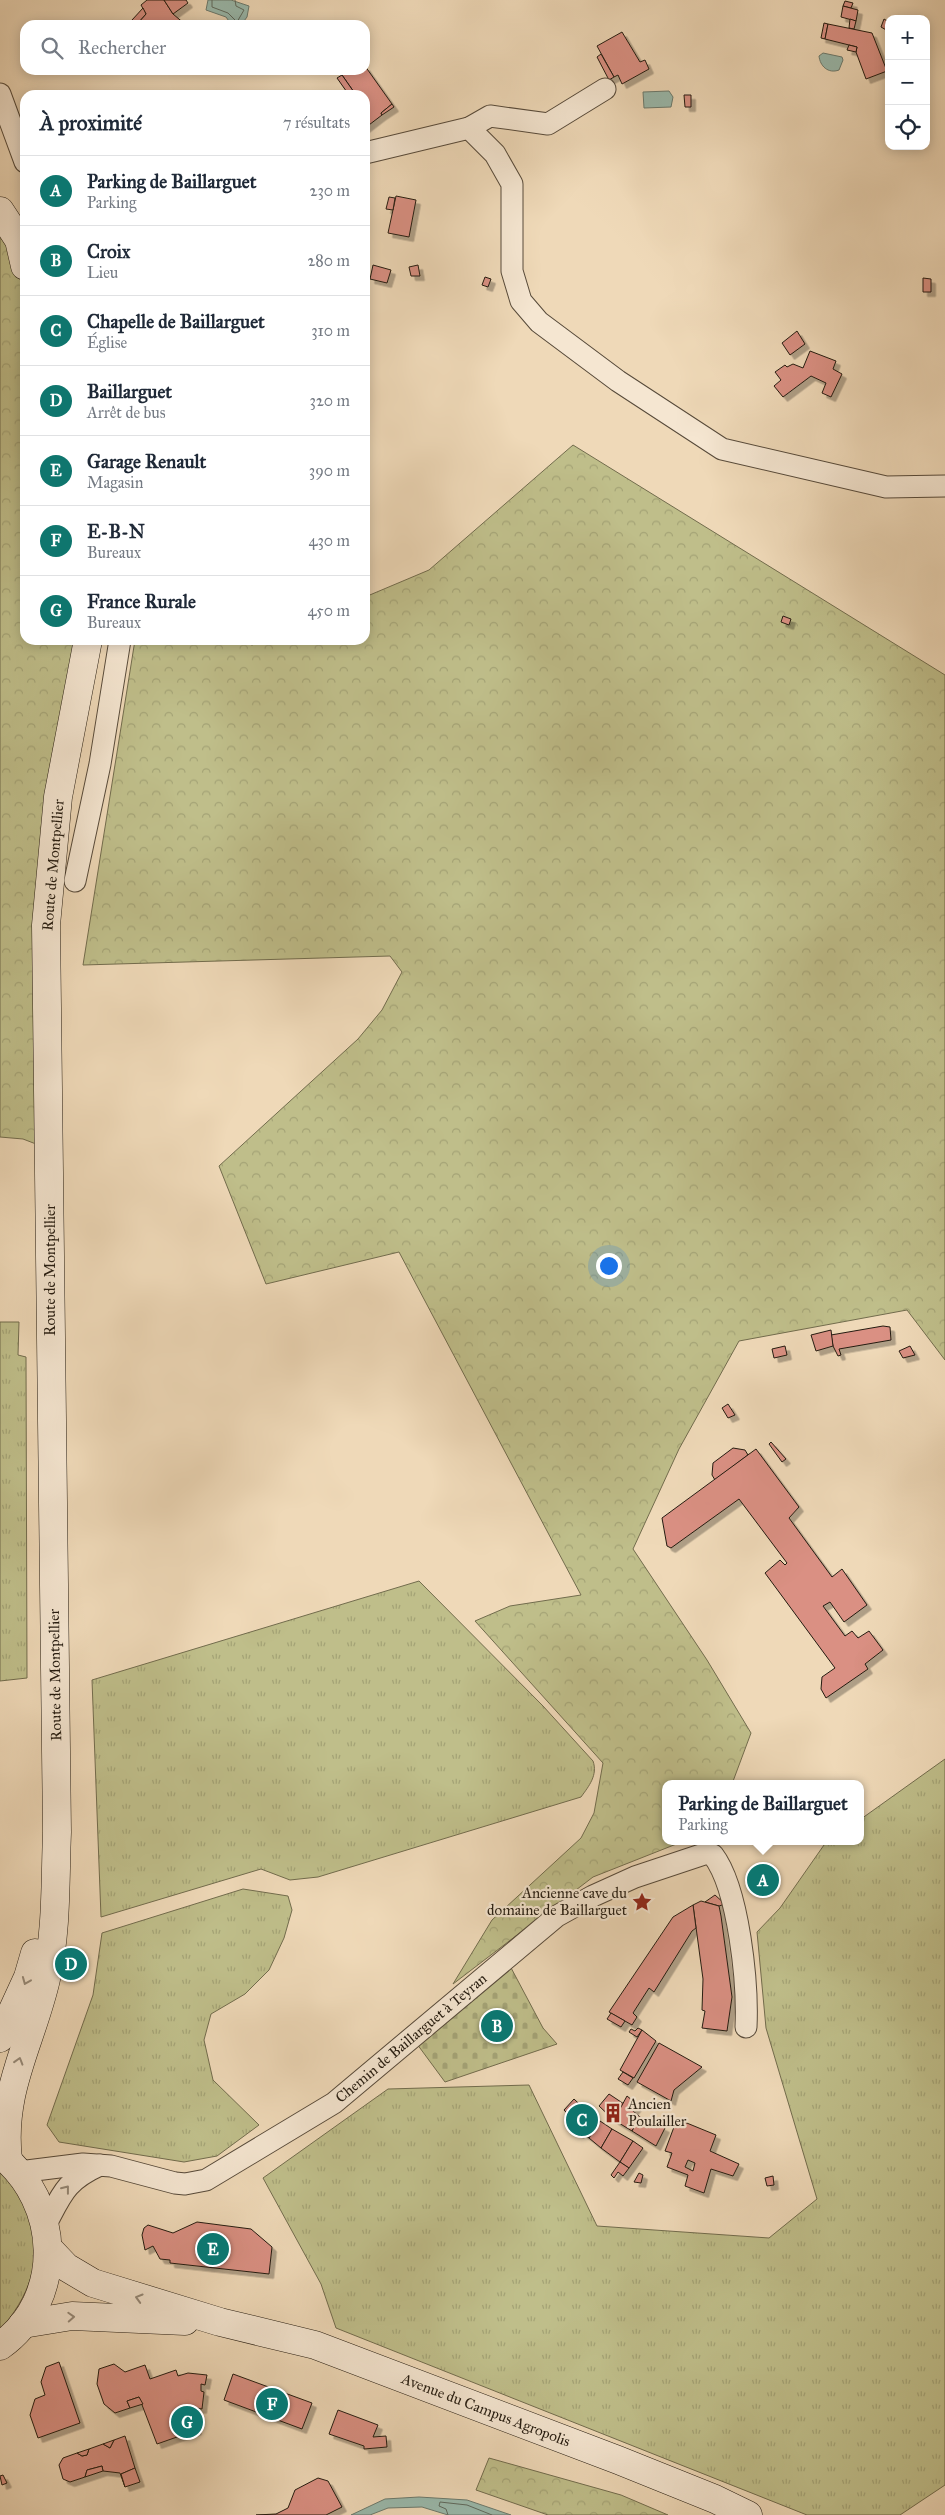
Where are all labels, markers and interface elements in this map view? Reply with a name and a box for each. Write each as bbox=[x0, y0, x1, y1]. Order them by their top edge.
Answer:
map controls bbox=[885, 15, 930, 150]
button: + bbox=[885, 15, 930, 60]
search box bbox=[20, 20, 370, 75]
icon: search bbox=[38, 34, 66, 62]
text: Rechercher bbox=[78, 36, 166, 59]
button: − bbox=[885, 60, 930, 105]
button: locate bbox=[885, 105, 930, 150]
text: À proximité bbox=[40, 110, 142, 136]
text: 7 résultats bbox=[283, 113, 350, 132]
text: Parking de Baillarguet bbox=[87, 170, 256, 193]
text: A bbox=[51, 181, 61, 200]
text: 230 m bbox=[310, 181, 350, 200]
text: Parking bbox=[87, 193, 136, 212]
text: Croix bbox=[87, 240, 130, 263]
text: B bbox=[51, 251, 61, 270]
text: 280 m bbox=[307, 251, 350, 270]
text: Lieu bbox=[87, 263, 118, 282]
text: Chapelle de Baillarguet bbox=[87, 310, 265, 333]
text: C bbox=[51, 321, 61, 340]
text: 310 m bbox=[311, 321, 350, 340]
text: Église bbox=[87, 333, 127, 352]
text: Baillarguet bbox=[87, 380, 172, 403]
text: D bbox=[50, 391, 62, 410]
text: 320 m bbox=[310, 391, 350, 410]
text: Arrêt de bus bbox=[87, 403, 166, 422]
text: Garage Renault bbox=[87, 450, 206, 473]
text: E bbox=[50, 461, 62, 480]
text: 390 m bbox=[309, 461, 350, 480]
text: Magasin bbox=[87, 473, 143, 492]
text: E-B-N bbox=[87, 520, 145, 543]
text: F bbox=[51, 531, 61, 550]
text: 430 m bbox=[308, 531, 350, 550]
text: Bureaux bbox=[87, 543, 141, 562]
text: France Rurale bbox=[87, 590, 196, 613]
text: G bbox=[50, 601, 62, 620]
text: 450 m bbox=[307, 601, 350, 620]
text: Bureaux bbox=[87, 613, 141, 632]
street label: Route de Montpellier bbox=[38, 798, 68, 932]
street label: Route de Montpellier bbox=[41, 1204, 59, 1336]
your location bbox=[596, 1253, 622, 1279]
street label: Route de Montpellier bbox=[45, 1608, 65, 1741]
popup bbox=[662, 1780, 864, 1845]
text: Parking de Baillarguet bbox=[678, 1792, 848, 1815]
text: Parking bbox=[678, 1815, 728, 1834]
pin: A bbox=[747, 1861, 779, 1899]
place label: Ancienne cave du domaine de Baillarguet bbox=[487, 1884, 628, 1919]
place icon: Ancienne cave du domaine de Baillarguet bbox=[631, 1891, 653, 1913]
pin: D bbox=[55, 1945, 87, 1983]
street label: Chemin de Baillarguet à Teyran bbox=[332, 1969, 490, 2107]
one-way arrow bbox=[22, 1976, 32, 1985]
pin: B bbox=[481, 2007, 513, 2045]
one-way arrow bbox=[14, 2057, 24, 2065]
place label: Ancien Poulailler bbox=[627, 2095, 687, 2130]
pin: C bbox=[566, 2101, 598, 2139]
building icon: Ancien Poulailler bbox=[602, 2102, 624, 2124]
one-way arrow bbox=[60, 2185, 69, 2195]
pin: E bbox=[197, 2230, 229, 2268]
one-way arrow bbox=[136, 2294, 144, 2304]
one-way arrow bbox=[67, 2311, 75, 2322]
street label: Avenue du Campus Agropolis bbox=[398, 2369, 573, 2451]
pin: F bbox=[256, 2385, 288, 2423]
pin: G bbox=[171, 2403, 203, 2441]

